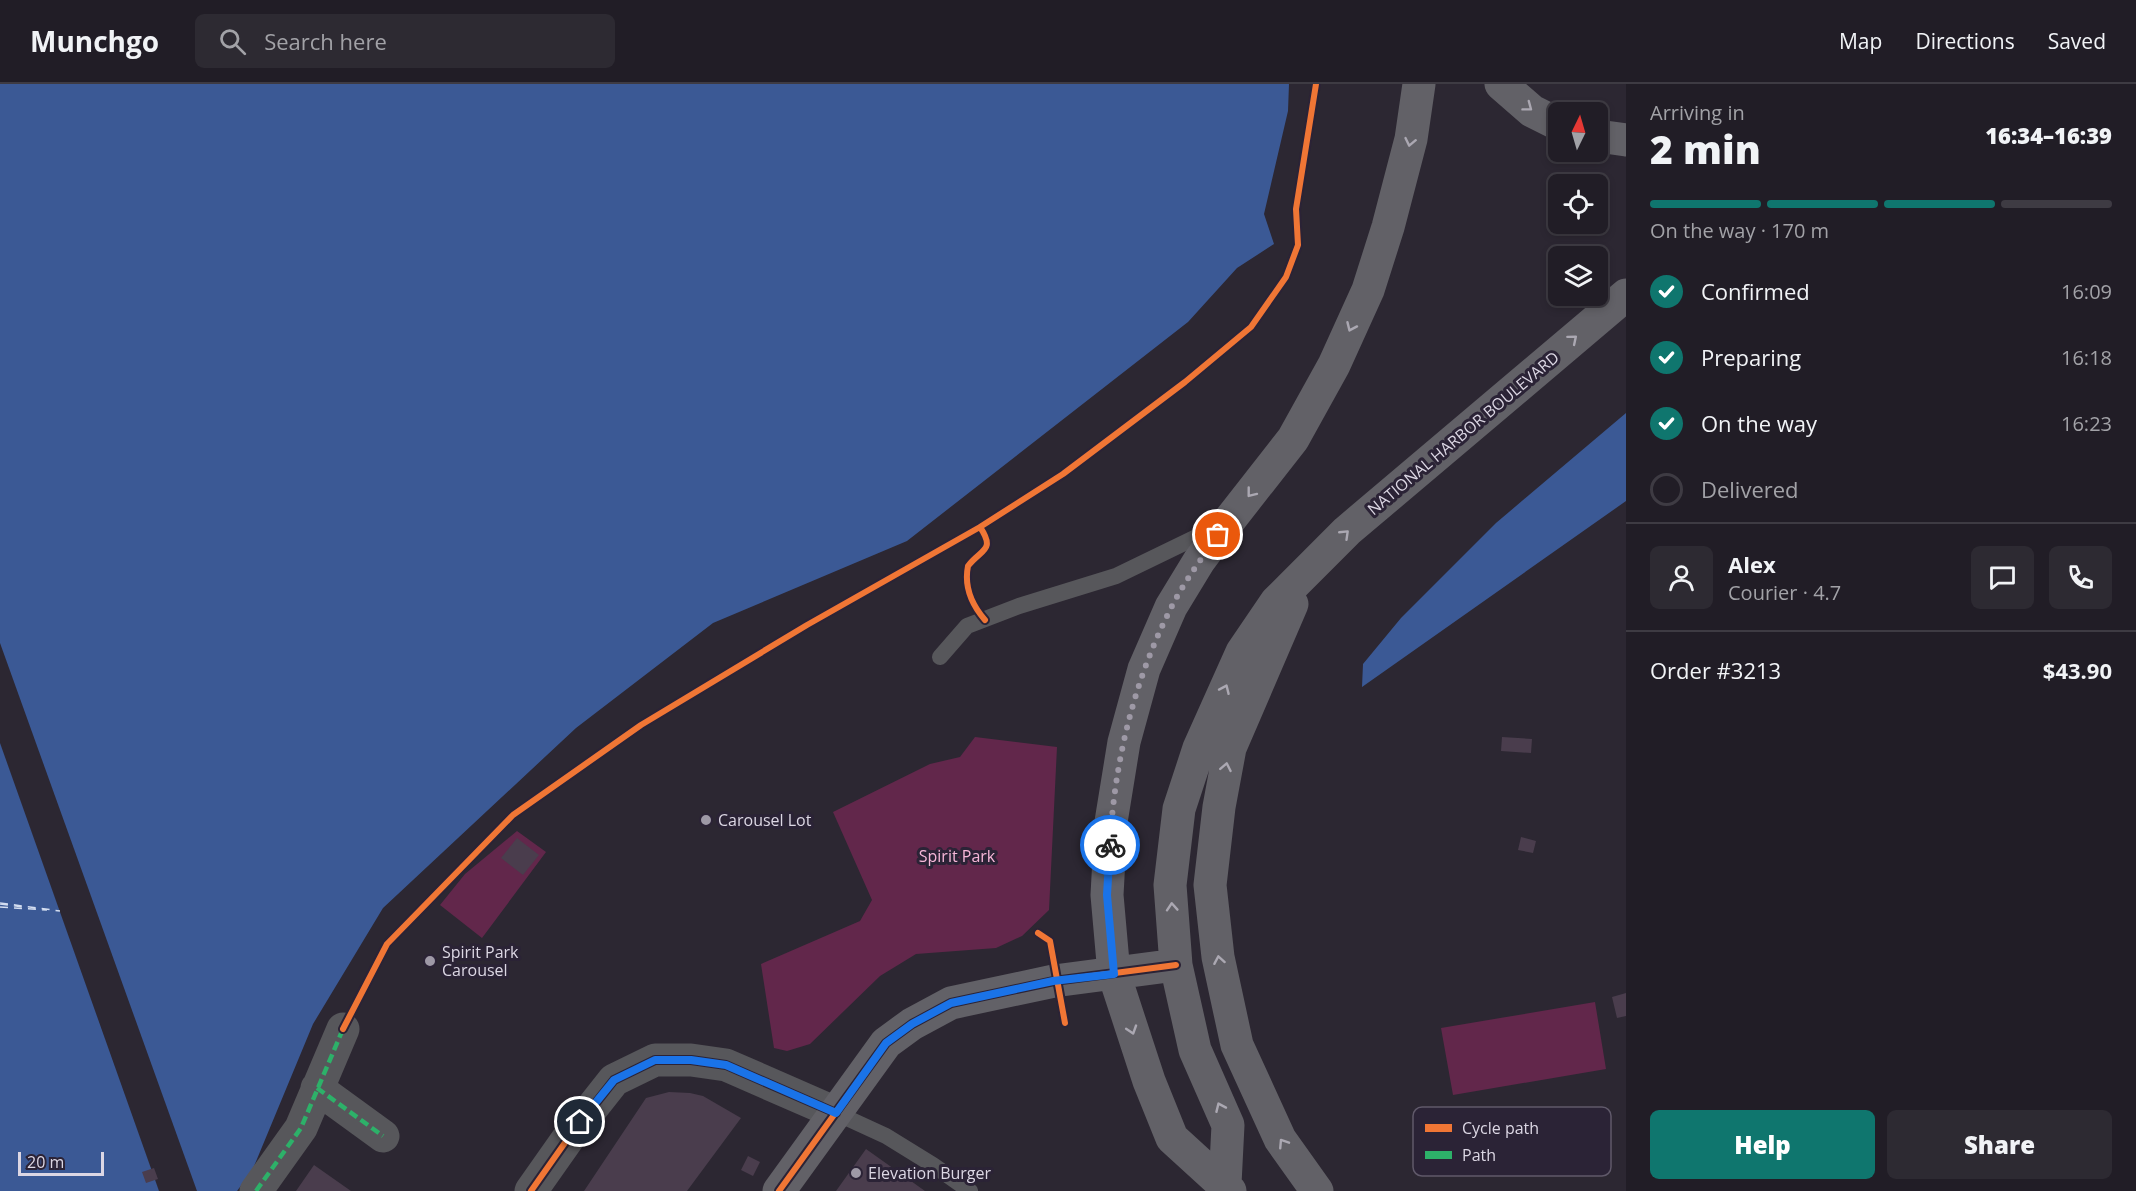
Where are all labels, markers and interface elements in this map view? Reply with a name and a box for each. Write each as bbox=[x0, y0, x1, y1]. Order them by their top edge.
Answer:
search box bbox=[195, 14, 615, 68]
text: Munchgo bbox=[30, 22, 159, 60]
icon: search bbox=[216, 25, 249, 58]
text: Search here bbox=[264, 26, 387, 56]
text: Map bbox=[1839, 27, 1882, 55]
text: Directions bbox=[1915, 27, 2015, 55]
text: Saved bbox=[2048, 27, 2106, 55]
one-way arrow bbox=[1521, 99, 1532, 110]
text: Arriving in bbox=[1650, 99, 1745, 126]
north arrow bbox=[1548, 102, 1608, 162]
map controls bbox=[1548, 102, 1608, 306]
text: 16:34–16:39 bbox=[1985, 120, 2112, 150]
text: 2 min bbox=[1650, 122, 1761, 175]
one-way arrow bbox=[1404, 136, 1417, 146]
button: locate bbox=[1548, 174, 1608, 234]
text: On the way · 170 m bbox=[1650, 217, 1829, 244]
button: layers bbox=[1548, 246, 1608, 306]
icon: check bbox=[1650, 275, 1683, 308]
text: Confirmed bbox=[1701, 276, 1810, 306]
text: 16:09 bbox=[2061, 278, 2112, 305]
one-way arrow bbox=[1347, 321, 1359, 332]
one-way arrow bbox=[1566, 335, 1577, 346]
icon: check bbox=[1650, 341, 1683, 374]
text: Preparing bbox=[1701, 342, 1801, 372]
text: 16:18 bbox=[2061, 344, 2112, 371]
street label: NATIONAL HARBOR BOULEVARD bbox=[1362, 346, 1564, 520]
icon: check bbox=[1650, 407, 1683, 440]
text: On the way bbox=[1701, 408, 1817, 438]
text: 16:23 bbox=[2061, 410, 2112, 437]
text: Delivered bbox=[1701, 474, 1799, 504]
one-way arrow bbox=[1247, 486, 1258, 497]
pin bbox=[1192, 509, 1243, 560]
icon: bag bbox=[1201, 518, 1234, 551]
one-way arrow bbox=[1338, 530, 1348, 541]
button: person bbox=[1650, 546, 1713, 609]
button: chat bbox=[1971, 546, 2034, 609]
button: phone bbox=[2049, 546, 2112, 609]
text: Alex bbox=[1728, 549, 1776, 579]
text: Courier · 4.7 bbox=[1728, 579, 1841, 606]
text: Order #3213 bbox=[1650, 655, 1781, 685]
text: $43.90 bbox=[2043, 655, 2112, 685]
one-way arrow bbox=[1218, 684, 1230, 695]
one-way arrow bbox=[1219, 762, 1232, 772]
place label: Carousel Lot bbox=[718, 809, 812, 831]
marker: Carousel Lot bbox=[699, 813, 713, 827]
courier bbox=[1080, 815, 1140, 875]
icon: bike bbox=[1094, 829, 1127, 862]
park label: Spirit Park bbox=[919, 845, 996, 867]
one-way arrow bbox=[1165, 902, 1178, 911]
place label: Spirit Park Carousel bbox=[442, 941, 519, 981]
marker: Spirit Park Carousel bbox=[423, 954, 437, 968]
one-way arrow bbox=[1214, 956, 1226, 965]
one-way arrow bbox=[1125, 1024, 1137, 1035]
pin bbox=[554, 1096, 605, 1147]
one-way arrow bbox=[1215, 1102, 1227, 1113]
icon: home bbox=[563, 1105, 596, 1138]
legend bbox=[1413, 1107, 1611, 1176]
button: Help bbox=[1650, 1110, 1875, 1179]
button: Share bbox=[1887, 1110, 2112, 1179]
text: Cycle path bbox=[1462, 1117, 1539, 1139]
one-way arrow bbox=[1279, 1139, 1291, 1149]
text: Path bbox=[1462, 1144, 1496, 1166]
scale bar bbox=[18, 1149, 104, 1176]
text: 20 m bbox=[27, 1151, 64, 1173]
place label: Elevation Burger bbox=[868, 1162, 991, 1184]
marker: Elevation Burger bbox=[849, 1166, 863, 1180]

